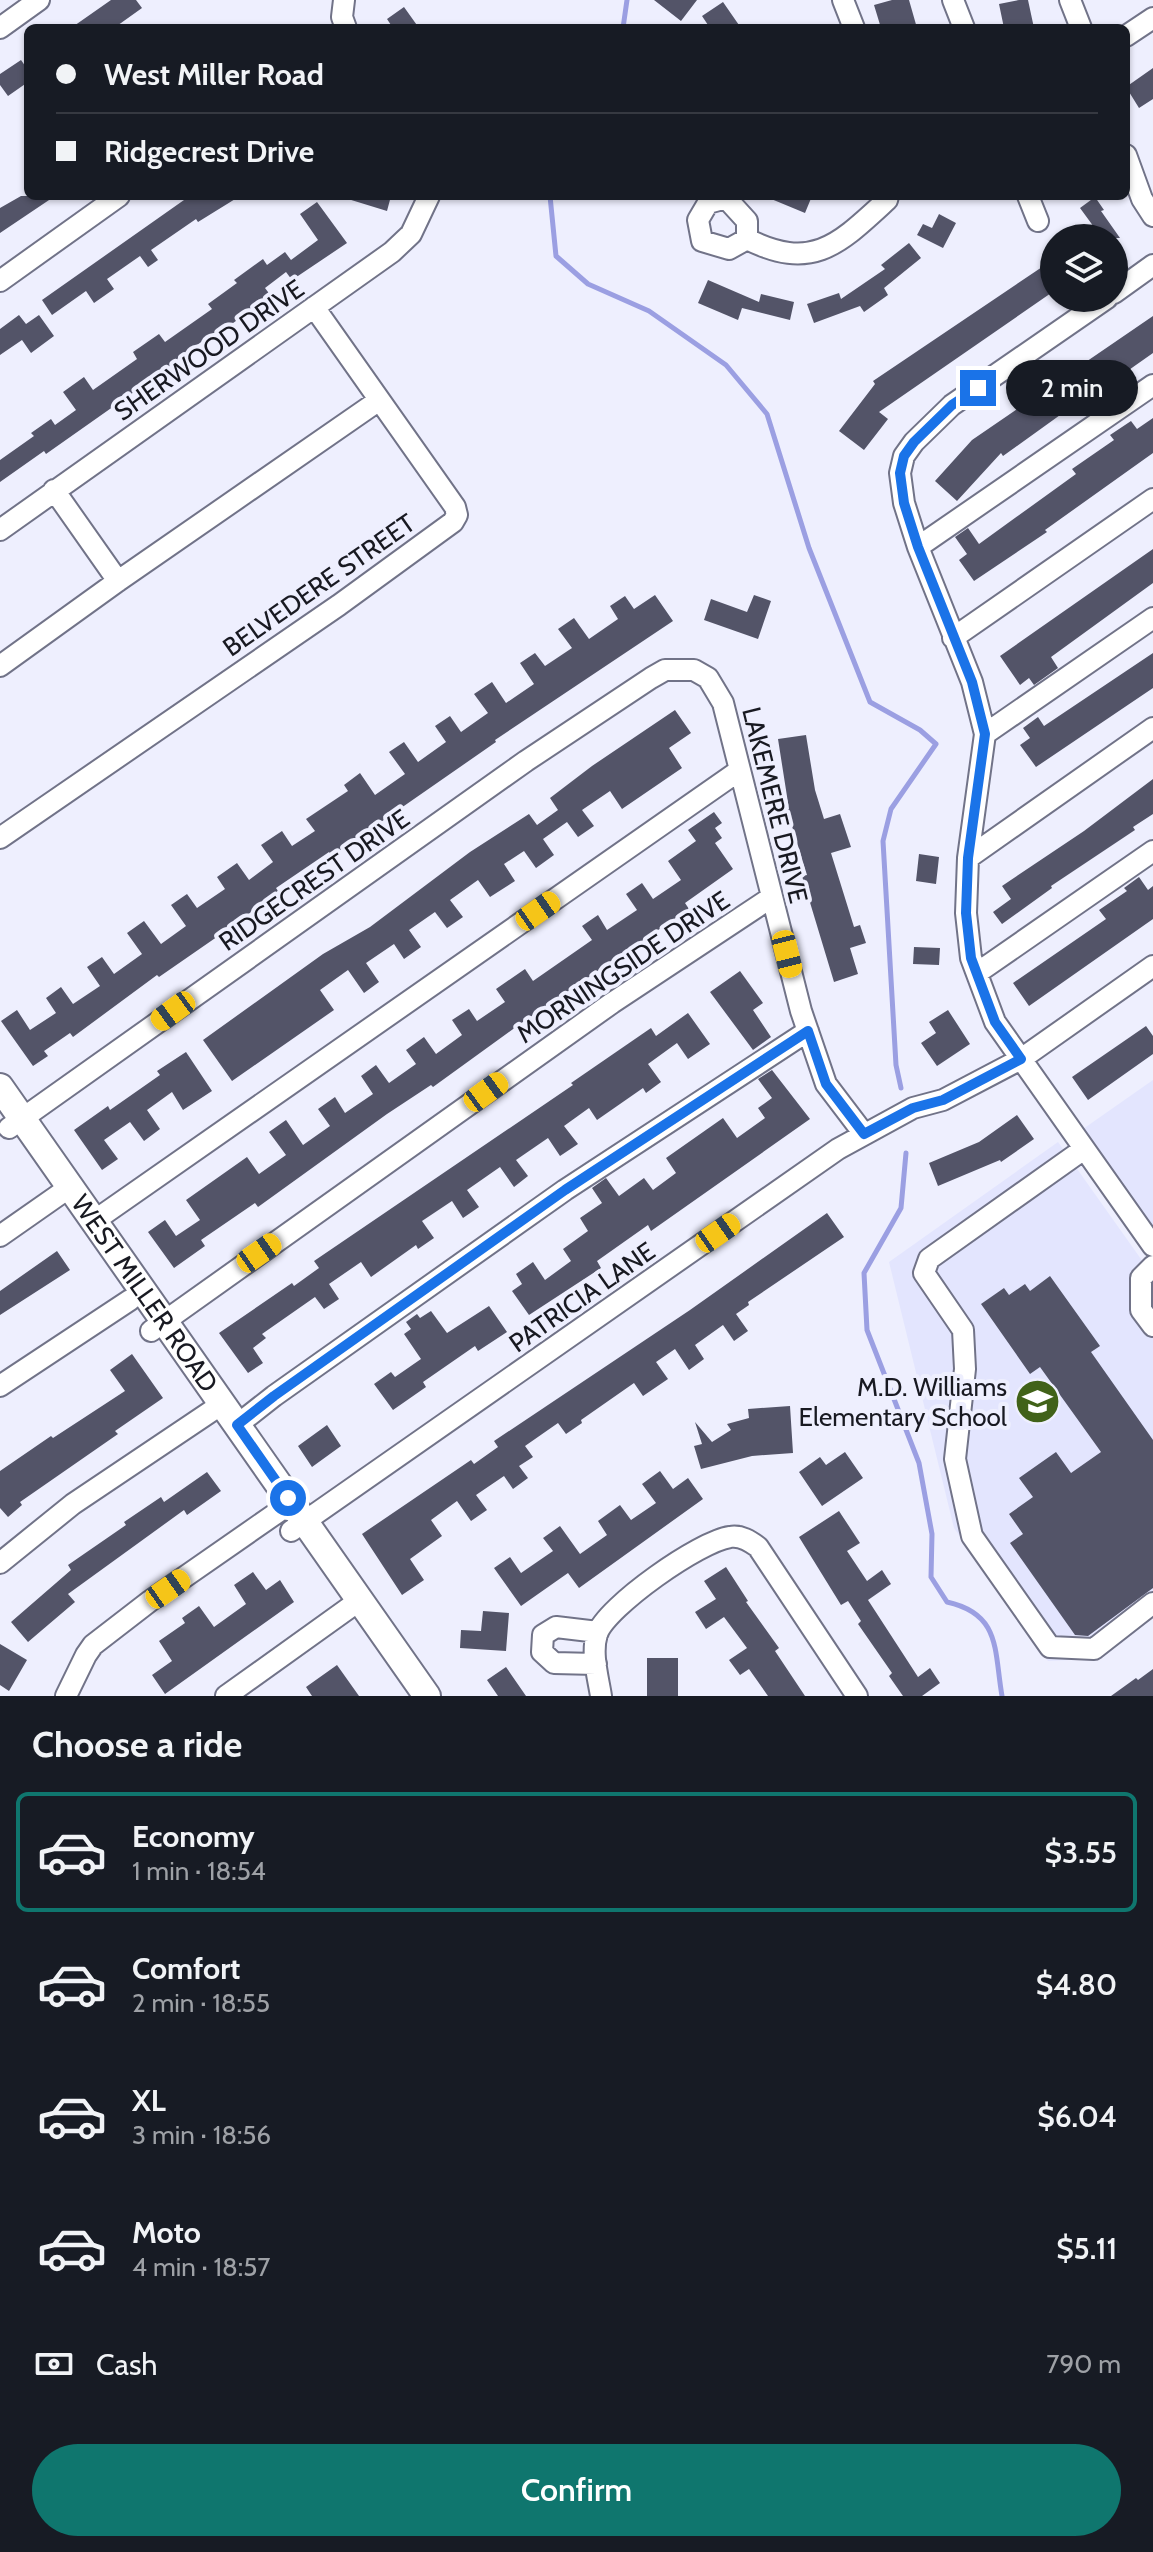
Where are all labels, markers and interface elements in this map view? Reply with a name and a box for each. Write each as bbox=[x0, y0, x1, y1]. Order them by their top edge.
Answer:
text: West Miller Road bbox=[104, 56, 324, 93]
text: Ridgecrest Drive bbox=[104, 133, 314, 170]
map controls bbox=[1040, 224, 1128, 312]
button: layers bbox=[1040, 224, 1128, 312]
street label: SHERWOOD DRIVE bbox=[108, 273, 310, 427]
callout: 2 min bbox=[1006, 360, 1138, 416]
route end bbox=[960, 370, 996, 406]
text: 2 min bbox=[1041, 372, 1103, 404]
street label: BELVEDERE STREET bbox=[217, 507, 421, 663]
street label: LAKEMERE DRIVE bbox=[735, 704, 815, 906]
street label: RIDGECREST DRIVE bbox=[213, 802, 415, 958]
street label: MORNINGSIDE DRIVE bbox=[510, 884, 736, 1050]
car bbox=[511, 887, 565, 935]
car bbox=[770, 928, 804, 980]
car bbox=[147, 987, 199, 1035]
car bbox=[460, 1068, 512, 1116]
street label: WEST MILLER ROAD bbox=[64, 1188, 225, 1398]
car bbox=[691, 1209, 745, 1257]
car bbox=[232, 1229, 286, 1277]
street label: PATRICIA LANE bbox=[503, 1235, 661, 1359]
place label: M.D. Williams Elementary School bbox=[799, 1371, 1007, 1433]
school or university icon: M.D. Williams Elementary School bbox=[1014, 1378, 1062, 1426]
route start bbox=[270, 1480, 306, 1516]
car bbox=[141, 1565, 195, 1613]
text: Choose a ride bbox=[32, 1722, 242, 1766]
icon: car bbox=[36, 1816, 108, 1888]
text: Economy bbox=[132, 1818, 255, 1855]
text: $3.55 bbox=[1045, 1834, 1117, 1871]
text: 1 min · 18:54 bbox=[132, 1855, 266, 1887]
icon: car bbox=[36, 1948, 108, 2020]
text: Comfort bbox=[132, 1950, 240, 1987]
text: $4.80 bbox=[1036, 1966, 1117, 2003]
text: 2 min · 18:55 bbox=[132, 1987, 270, 2019]
icon: car bbox=[36, 2080, 108, 2152]
text: XL bbox=[132, 2082, 166, 2119]
text: $6.04 bbox=[1037, 2098, 1117, 2135]
text: 3 min · 18:56 bbox=[132, 2119, 271, 2151]
icon: car bbox=[36, 2212, 108, 2284]
text: Moto bbox=[132, 2214, 201, 2251]
text: $5.11 bbox=[1056, 2230, 1117, 2267]
text: 4 min · 18:57 bbox=[132, 2251, 270, 2283]
icon: cash bbox=[32, 2342, 76, 2386]
text: Cash bbox=[96, 2346, 158, 2383]
text: 790 m bbox=[1046, 2348, 1121, 2380]
button: Confirm bbox=[32, 2444, 1121, 2536]

